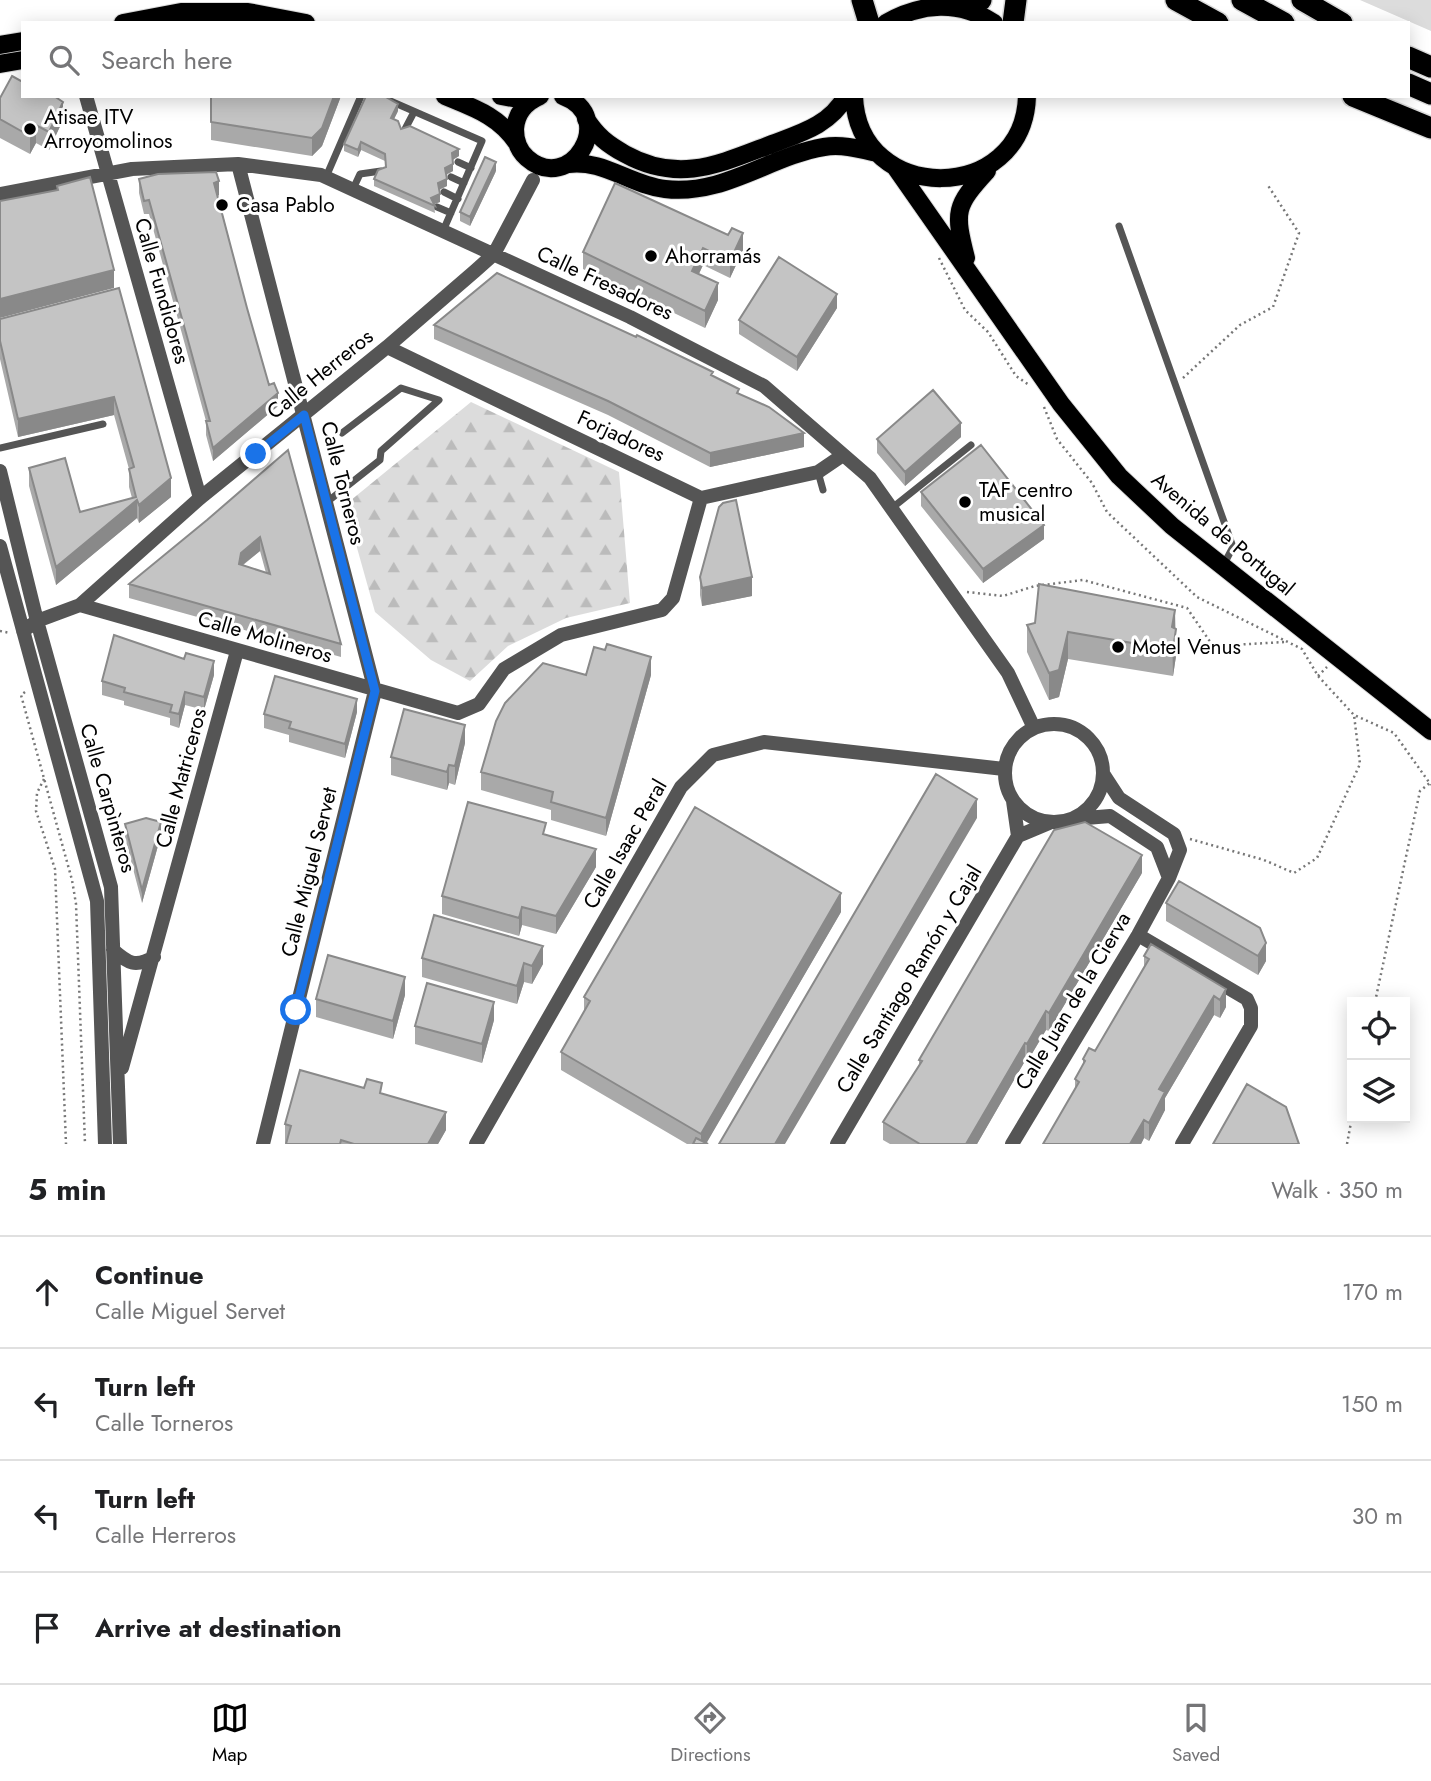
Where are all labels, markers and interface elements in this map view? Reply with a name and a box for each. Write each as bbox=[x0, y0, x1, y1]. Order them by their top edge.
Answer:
search box bbox=[21, 21, 1410, 98]
icon: search bbox=[45, 41, 83, 79]
text: Search here bbox=[101, 41, 233, 79]
place label: Atisae ITV Arroyomolinos bbox=[44, 102, 173, 156]
marker: Atisae ITV Arroyomolinos bbox=[22, 121, 38, 137]
place label: Casa Pablo bbox=[236, 190, 335, 220]
marker: Casa Pablo bbox=[214, 197, 230, 213]
street label: Calle Fundidores bbox=[127, 215, 197, 367]
street label: Calle Fresadores bbox=[532, 238, 678, 328]
place label: Ahorramás bbox=[665, 241, 761, 271]
marker: Ahorramás bbox=[643, 248, 659, 264]
street label: Calle Herreros bbox=[261, 322, 379, 426]
street label: Forjadores bbox=[572, 403, 670, 469]
street label: Calle Torneros bbox=[313, 418, 373, 548]
route end bbox=[240, 438, 271, 469]
street label: Avenida de Portugal bbox=[1145, 465, 1301, 603]
place label: TAF centro musical bbox=[979, 475, 1073, 529]
marker: TAF centro musical bbox=[957, 494, 973, 510]
street label: Calle Molineros bbox=[194, 603, 336, 671]
place label: Motel Venus bbox=[1132, 632, 1241, 662]
marker: Motel Venus bbox=[1110, 639, 1126, 655]
street label: Calle Matriceros bbox=[148, 705, 214, 851]
street label: Calle Carpìnteros bbox=[72, 720, 144, 876]
street label: Calle Isaac Peral bbox=[576, 774, 674, 914]
street label: Calle Miguel Servet bbox=[273, 784, 345, 960]
street label: Calle Santiago Ramón y Cajal bbox=[829, 859, 989, 1099]
street label: Calle Juan de la Cierva bbox=[1008, 906, 1138, 1096]
route start bbox=[280, 994, 311, 1025]
map controls bbox=[1347, 997, 1410, 1123]
button: locate bbox=[1347, 997, 1410, 1060]
button: layers bbox=[1347, 1060, 1410, 1123]
text: 5 min bbox=[28, 1168, 106, 1211]
text: Walk · 350 m bbox=[1271, 1173, 1403, 1207]
text: Continue bbox=[95, 1256, 204, 1294]
icon: ahead bbox=[28, 1273, 66, 1311]
text: 170 m bbox=[1342, 1275, 1403, 1309]
text: Calle Miguel Servet bbox=[95, 1294, 285, 1328]
text: Turn left bbox=[95, 1368, 195, 1406]
icon: left bbox=[28, 1385, 66, 1423]
text: 150 m bbox=[1341, 1387, 1403, 1421]
text: Calle Torneros bbox=[95, 1406, 233, 1440]
text: Turn left bbox=[95, 1480, 195, 1518]
icon: left bbox=[28, 1497, 66, 1535]
text: 30 m bbox=[1352, 1499, 1403, 1533]
text: Calle Herreros bbox=[95, 1518, 236, 1552]
icon: arrive bbox=[28, 1609, 66, 1647]
text: Arrive at destination bbox=[95, 1609, 342, 1647]
tab: Map bbox=[211, 1699, 249, 1768]
tab: Directions bbox=[670, 1699, 751, 1768]
tab: Saved bbox=[1172, 1699, 1220, 1768]

